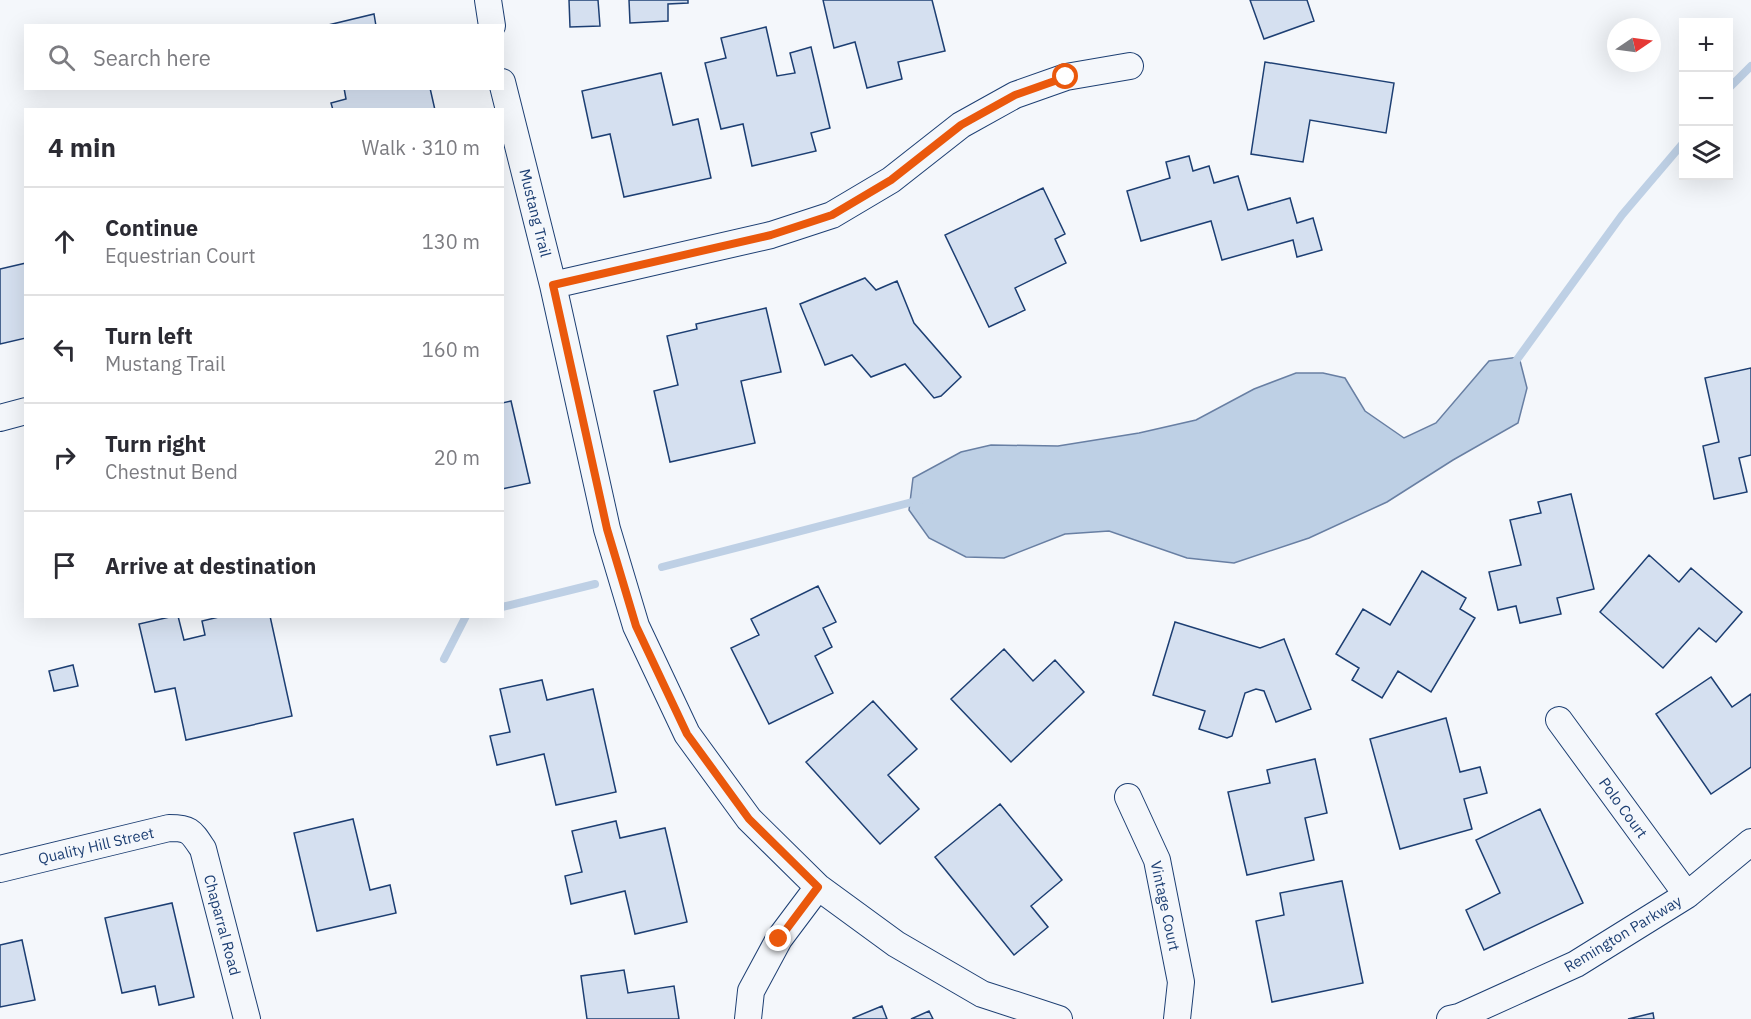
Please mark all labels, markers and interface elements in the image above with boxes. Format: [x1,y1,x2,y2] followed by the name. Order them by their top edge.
[1607,18,1661,72] north arrow
[1679,18,1733,180] map controls
[1679,18,1733,72] button: +
[24,24,504,90] search box
[45,41,78,74] icon: search
[93,43,211,72] text: Search here
[1052,63,1078,89] route start
[1679,72,1733,126] button: −
[1679,126,1733,180] button: layers
[48,130,116,164] text: 4 min
[362,134,480,161] text: Walk · 310 m
[515,167,556,259] street label: Mustang Trail
[105,213,198,242] text: Continue
[48,225,81,258] icon: ahead
[422,228,480,255] text: 130 m
[105,242,256,269] text: Equestrian Court
[105,321,193,350] text: Turn left
[48,333,81,366] icon: left
[422,336,480,363] text: 160 m
[105,350,225,377] text: Mustang Trail
[105,429,206,458] text: Turn right
[48,441,81,474] icon: right
[434,444,480,471] text: 20 m
[105,458,238,485] text: Chestnut Bend
[48,549,81,582] icon: arrive
[105,551,316,580] text: Arrive at destination
[1595,774,1652,842] street label: Polo Court
[36,823,156,868] street label: Quality Hill Street
[1147,859,1184,953] street label: Vintage Court
[200,872,245,977] street label: Chaparral Road
[1561,891,1685,976] street label: Remington Parkway
[765,925,791,951] route end

